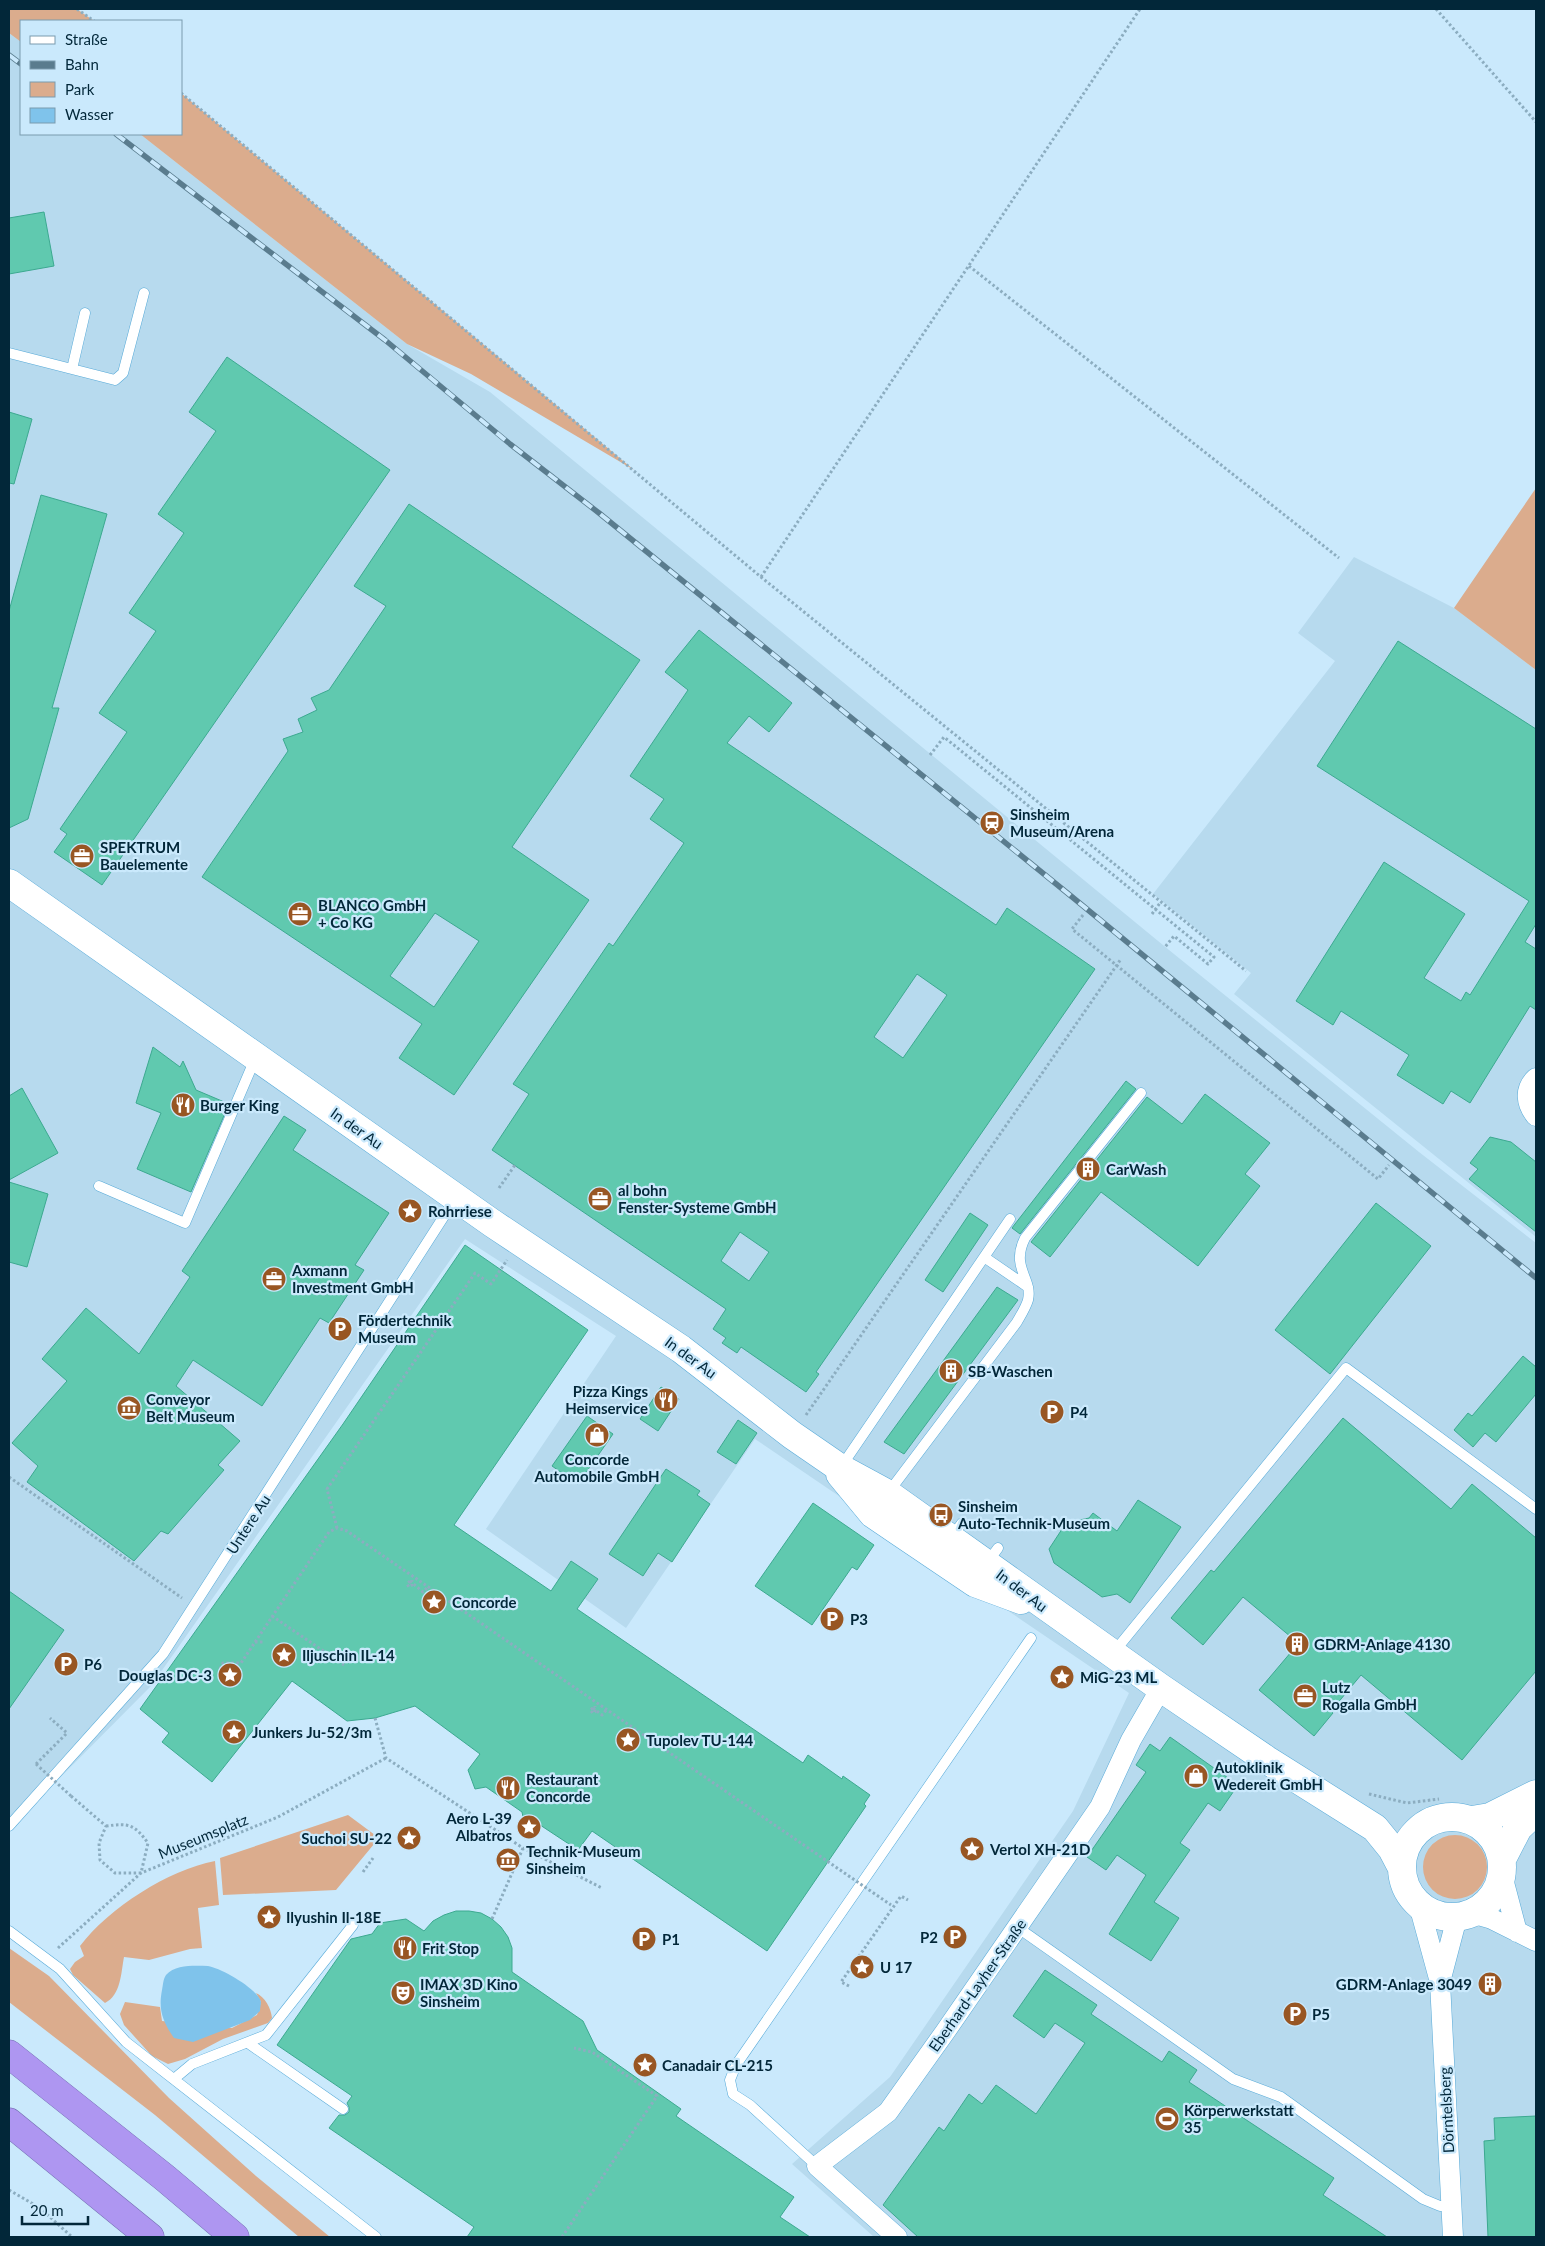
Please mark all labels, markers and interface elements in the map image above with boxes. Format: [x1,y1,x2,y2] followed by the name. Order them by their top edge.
[20,20,182,135] legend
[65,30,108,48] text: Straße
[65,55,99,73] text: Bahn
[65,80,95,98] text: Park
[65,105,114,123] text: Wasser
[1010,805,1114,840] place label: Sinsheim Museum/Arena
[979,810,1005,836] station icon: Sinsheim Museum/Arena
[100,838,188,873] place label: SPEKTRUM Bauelemente
[69,843,95,869] office icon: SPEKTRUM Bauelemente
[318,896,426,931] place label: BLANCO GmbH + Co KG
[287,901,313,927] office icon: BLANCO GmbH + Co KG
[170,1092,196,1118] restaurant icon: Burger King
[200,1096,279,1114] place label: Burger King
[327,1104,387,1152] street label: In der Au
[1075,1156,1101,1182] building icon: CarWash
[1106,1160,1166,1178] place label: CarWash
[618,1181,777,1216] place label: al bohn Fenster-Systeme GmbH
[587,1186,613,1212] office icon: al bohn Fenster-Systeme GmbH
[397,1198,423,1224] place icon: Rohrriese
[428,1202,492,1220] place label: Rohrriese
[291,1261,414,1296] place label: Axmann Investment GmbH
[261,1266,287,1292] office icon: Axmann Investment GmbH
[358,1311,452,1346] place label: Fördertechnik Museum
[327,1316,353,1342] parking icon: Fördertechnik Museum
[662,1332,720,1382] street label: In der Au
[938,1358,964,1384] building icon: SB-Waschen
[968,1362,1053,1380] place label: SB-Waschen
[565,1382,648,1417] place label: Pizza Kings Heimservice
[653,1387,679,1413] restaurant icon: Pizza Kings Heimservice
[146,1390,235,1425] place label: Conveyor Belt Museum
[116,1395,142,1421] museum icon: Conveyor Belt Museum
[1039,1399,1065,1425] parking icon: P4
[1070,1403,1088,1421] place label: P4
[584,1422,610,1448] shop icon: Concorde Automobile GmbH
[534,1450,659,1485] place label: Concorde Automobile GmbH
[222,1491,274,1557] street label: Untere Au
[957,1497,1110,1532] place label: Sinsheim Auto-Technik-Museum
[928,1502,954,1528] bus stop icon: Sinsheim Auto-Technik-Museum
[993,1565,1051,1615] street label: In der Au
[421,1589,447,1615] place icon: Concorde
[452,1593,516,1611] place label: Concorde
[819,1606,845,1632] parking icon: P3
[850,1610,868,1628] place label: P3
[1284,1631,1310,1657] building icon: GDRM-Anlage 4130
[1314,1635,1450,1653] place label: GDRM-Anlage 4130
[271,1642,297,1668] place icon: Iljuschin IL-14
[302,1646,395,1664] place label: Iljuschin IL-14
[53,1651,79,1677] parking icon: P6
[84,1655,102,1673] place label: P6
[217,1662,243,1688] place icon: Douglas DC-3
[1049,1664,1075,1690] place icon: MiG-23 ML
[118,1666,212,1684] place label: Douglas DC-3
[1080,1668,1157,1686] place label: MiG-23 ML
[1322,1678,1417,1713] place label: Lutz Rogalla GmbH
[1292,1683,1318,1709] office icon: Lutz Rogalla GmbH
[221,1719,247,1745] place icon: Junkers Ju-52/3m
[252,1723,372,1741] place label: Junkers Ju-52/3m
[615,1727,641,1753] place icon: Tupolev TU-144
[646,1731,754,1749] place label: Tupolev TU-144
[1213,1758,1323,1793] place label: Autoklinik Wedereit GmbH
[1183,1763,1209,1789] shop icon: Autoklinik Wedereit GmbH
[526,1770,599,1805] place label: Restaurant Concorde
[495,1775,521,1801] restaurant icon: Restaurant Concorde
[445,1809,512,1844] place label: Aero L-39 Albatros
[155,1810,251,1862] street label: Museumsplatz
[516,1814,542,1840] place icon: Aero L-39 Albatros
[396,1825,422,1851] place icon: Suchoi SU-22
[301,1829,392,1847] place label: Suchoi SU-22
[959,1836,985,1862] place icon: Vertol XH-21D
[989,1840,1090,1858] place label: Vertol XH-21D
[526,1842,641,1877] place label: Technik-Museum Sinsheim
[495,1847,521,1873] museum icon: Technik-Museum Sinsheim
[256,1904,282,1930] place icon: Ilyushin Il-18E
[286,1908,381,1926] place label: Ilyushin Il-18E
[924,1915,1030,2055] street label: Eberhard-Layher-Straße
[942,1924,968,1950] parking icon: P2
[631,1926,657,1952] parking icon: P1
[920,1928,938,1946] place label: P2
[662,1930,680,1948] place label: P1
[392,1935,418,1961] restaurant icon: Frit Stop
[422,1939,479,1957] place label: Frit Stop
[849,1954,875,1980] place icon: U 17
[880,1958,912,1976] place label: U 17
[1477,1971,1503,1997] building icon: GDRM-Anlage 3049
[420,1975,518,2010] place label: IMAX 3D Kino Sinsheim
[1336,1975,1472,1993] place label: GDRM-Anlage 3049
[390,1980,416,2006] theatre icon: IMAX 3D Kino Sinsheim
[1282,2001,1308,2027] parking icon: P5
[1312,2005,1330,2023] place label: P5
[632,2052,658,2078] place icon: Canadair CL-215
[662,2056,773,2074] place label: Canadair CL-215
[1435,2066,1457,2154] street label: Dörntelsberg
[1184,2101,1294,2136] place label: Körperwerkstatt 35
[1154,2106,1180,2132] sports icon: Körperwerkstatt 35
[22,2194,89,2226] scale bar
[30,2201,64,2219] text: 20 m

